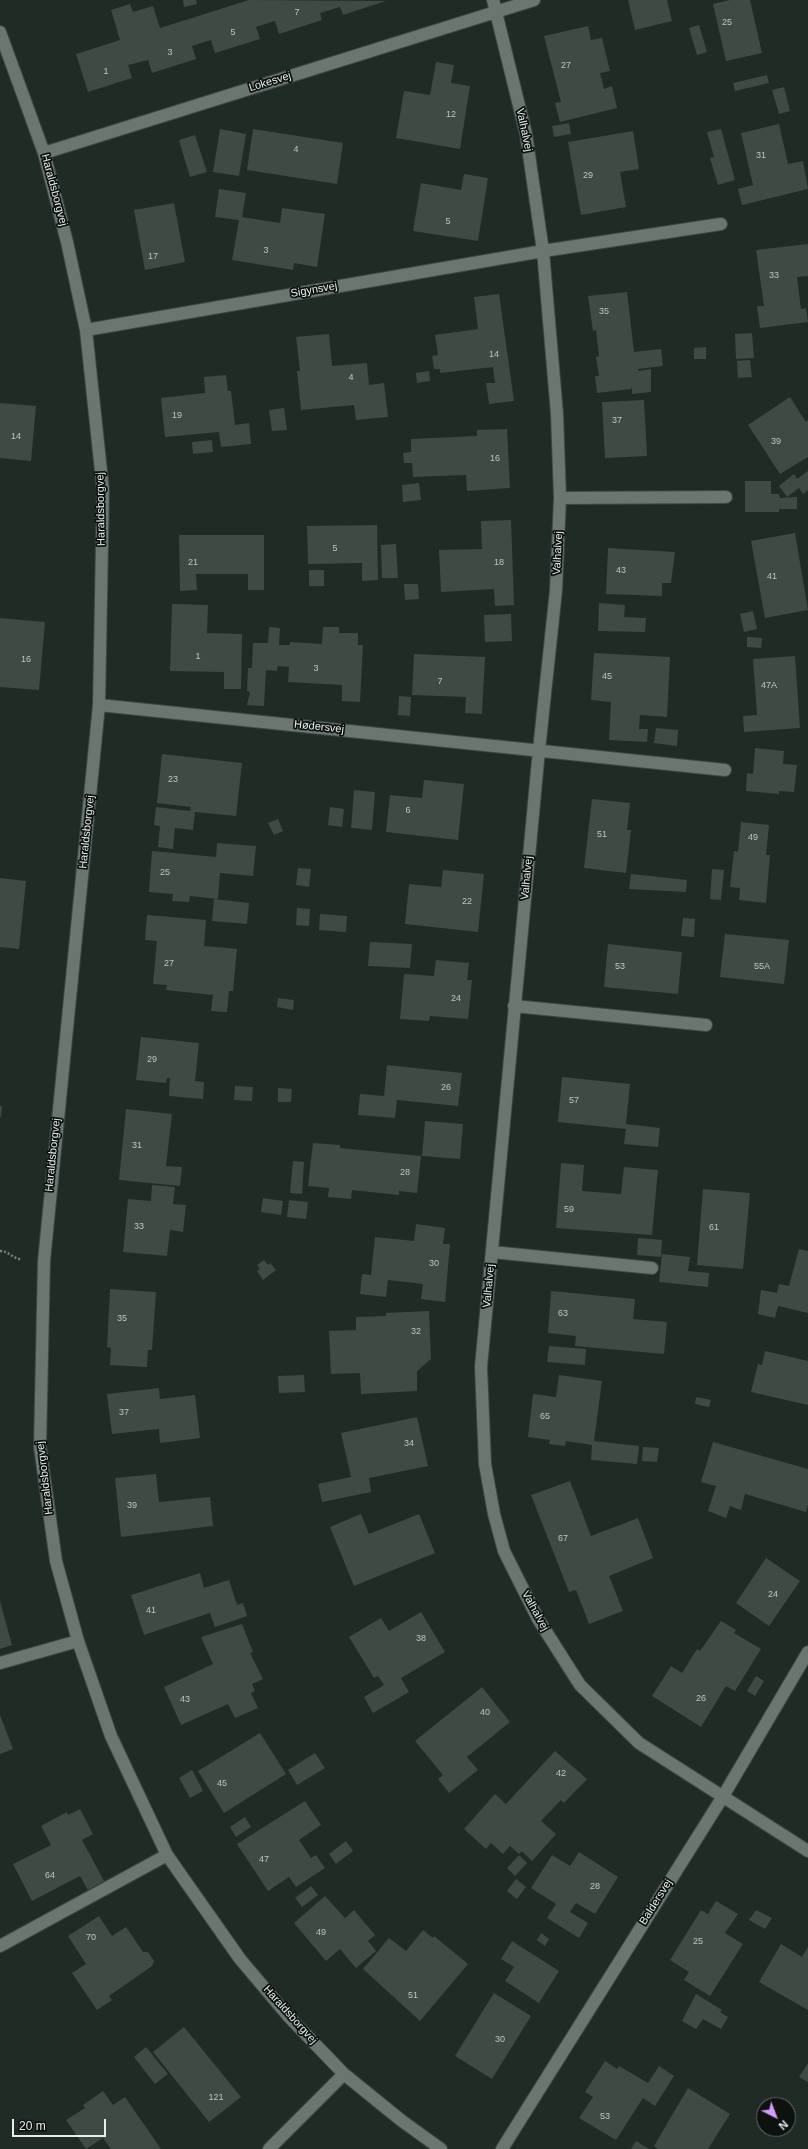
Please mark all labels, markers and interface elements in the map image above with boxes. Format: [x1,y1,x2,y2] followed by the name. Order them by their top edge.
[294,8,300,18] house number: 7
[722,18,732,28] house number: 25
[230,28,236,38] house number: 5
[167,48,173,58] house number: 3
[561,61,571,71] house number: 27
[103,67,109,77] house number: 1
[247,69,293,95] street label: Lokesvej
[513,107,535,153] street label: Valhalvej
[446,110,456,120] house number: 12
[293,145,299,155] house number: 4
[756,151,766,161] house number: 31
[38,153,70,227] street label: Haraldsborgvej
[583,171,593,181] house number: 29
[445,217,451,227] house number: 5
[263,246,269,256] house number: 3
[148,252,158,262] house number: 17
[769,271,779,281] house number: 33
[290,279,338,301] street label: Sigynsvej
[599,307,609,317] house number: 35
[489,350,499,360] house number: 14
[348,373,354,383] house number: 4
[172,411,182,421] house number: 19
[612,416,622,426] house number: 37
[11,432,21,442] house number: 14
[771,437,781,447] house number: 39
[490,454,500,464] house number: 16
[94,472,108,546] street label: Haraldsborgvej
[550,531,566,575] street label: Valhalvej
[332,544,338,554] house number: 5
[188,558,198,568] house number: 21
[494,558,504,568] house number: 18
[616,566,626,576] house number: 43
[767,572,777,582] house number: 41
[195,652,201,662] house number: 1
[21,655,31,665] house number: 16
[313,664,319,674] house number: 3
[602,672,612,682] house number: 45
[437,677,443,687] house number: 7
[761,681,777,691] house number: 47A
[293,718,345,736] street label: Hødersvej
[168,775,178,785] house number: 23
[77,795,97,869] street label: Haraldsborgvej
[405,806,411,816] house number: 6
[597,830,607,840] house number: 51
[748,833,758,843] house number: 49
[519,856,535,900] street label: Valhalvej
[160,868,170,878] house number: 25
[462,897,472,907] house number: 22
[164,959,174,969] house number: 27
[615,962,625,972] house number: 53
[754,962,770,972] house number: 55A
[451,994,461,1004] house number: 24
[147,1055,157,1065] house number: 29
[441,1083,451,1093] house number: 26
[569,1096,579,1106] house number: 57
[43,1118,63,1192] street label: Haraldsborgvej
[132,1141,142,1151] house number: 31
[400,1168,410,1178] house number: 28
[564,1205,574,1215] house number: 59
[134,1222,144,1232] house number: 33
[709,1223,719,1233] house number: 61
[429,1259,439,1269] house number: 30
[481,1264,497,1308] street label: Valhalvej
[558,1309,568,1319] house number: 63
[117,1314,127,1324] house number: 35
[411,1327,421,1337] house number: 32
[119,1408,129,1418] house number: 37
[540,1412,550,1422] house number: 65
[404,1439,414,1449] house number: 34
[34,1440,56,1516] street label: Haraldsborgvej
[127,1501,137,1511] house number: 39
[558,1534,568,1544] house number: 67
[519,1589,551,1633] street label: Valhalvej
[768,1590,778,1600] house number: 24
[146,1606,156,1616] house number: 41
[416,1634,426,1644] house number: 38
[696,1694,706,1704] house number: 26
[180,1695,190,1705] house number: 43
[480,1708,490,1718] house number: 40
[556,1769,566,1779] house number: 42
[217,1779,227,1789] house number: 45
[259,1855,269,1865] house number: 47
[45,1871,55,1881] house number: 64
[637,1877,675,1927] street label: Baldersvej
[590,1882,600,1892] house number: 28
[316,1928,326,1938] house number: 49
[86,1933,96,1943] house number: 70
[693,1937,703,1947] house number: 25
[260,1983,320,2047] street label: Haraldsborgvej
[408,1991,418,2001] house number: 51
[495,2035,505,2045] house number: 30
[208,2093,224,2103] house number: 121
[756,2097,796,2137] north arrow
[14,2111,108,2137] scale bar
[600,2112,610,2122] house number: 53
[776,2118,790,2132] text: N
[19,2119,46,2133] text: 20 m

